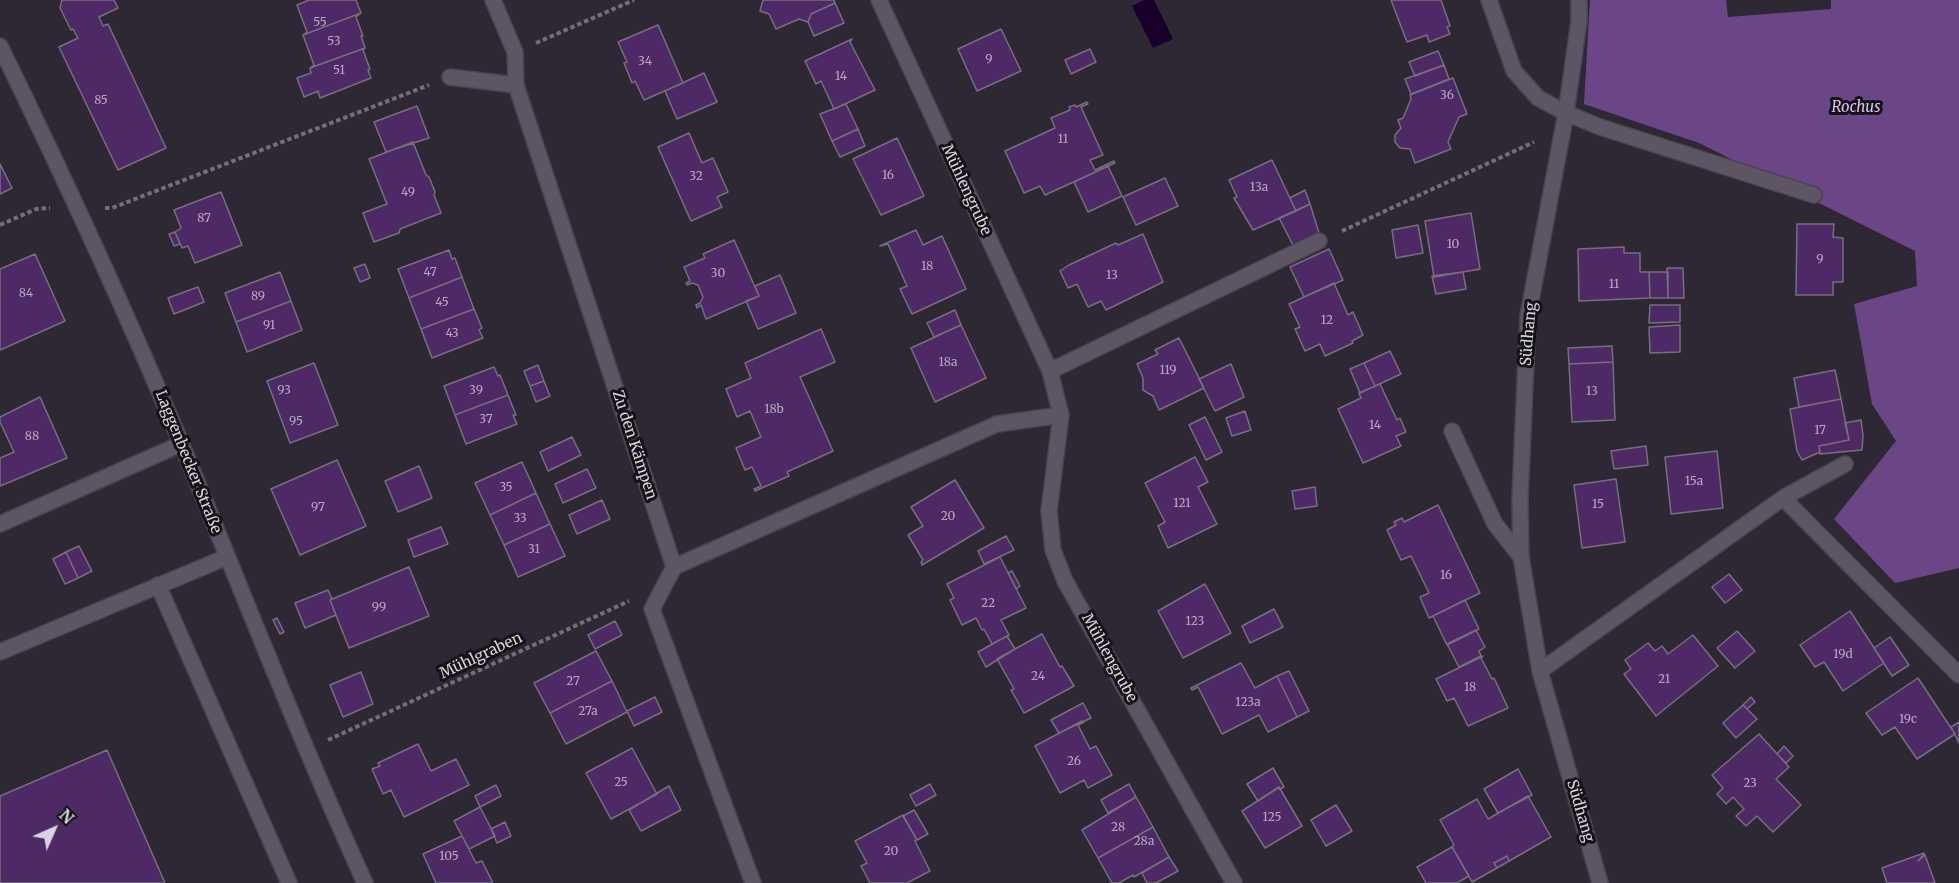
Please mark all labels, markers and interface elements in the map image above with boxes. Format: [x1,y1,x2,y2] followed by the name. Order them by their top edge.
[313,16,327,30] house number: 55
[327,35,341,49] house number: 53
[985,53,993,67] house number: 9
[638,55,652,69] house number: 34
[333,64,345,78] house number: 51
[835,70,847,84] house number: 14
[1440,89,1454,103] house number: 36
[94,94,108,108] house number: 85
[1831,99,1881,117] park label: Rochus
[1058,133,1068,147] house number: 11
[937,142,995,238] street label: Mühlengrube
[882,169,894,183] house number: 16
[689,170,703,184] house number: 32
[1250,181,1268,195] house number: 13a
[401,186,415,200] house number: 49
[197,212,211,226] house number: 87
[1447,238,1459,252] house number: 10
[1816,253,1824,267] house number: 9
[921,260,933,274] house number: 18
[423,266,437,280] house number: 47
[711,267,725,281] house number: 30
[1106,269,1118,283] house number: 13
[1609,278,1619,292] house number: 11
[19,287,33,301] house number: 84
[251,290,265,304] house number: 89
[435,296,449,310] house number: 45
[1517,301,1541,367] street label: Südhang
[1321,314,1333,328] house number: 12
[263,319,275,333] house number: 91
[445,327,459,341] house number: 43
[939,356,957,370] house number: 18a
[1159,364,1177,378] house number: 119
[277,384,291,398] house number: 93
[469,384,483,398] house number: 39
[1586,385,1598,399] house number: 13
[151,388,225,536] street label: Laggenbecker Straße
[608,388,660,502] street label: Zu den Kämpen
[764,403,784,417] house number: 18b
[479,413,493,427] house number: 37
[289,415,303,429] house number: 95
[1369,419,1381,433] house number: 14
[1814,424,1826,438] house number: 17
[25,430,39,444] house number: 88
[1685,475,1703,489] house number: 15a
[499,481,513,495] house number: 35
[1173,497,1191,511] house number: 121
[1592,498,1604,512] house number: 15
[311,501,325,515] house number: 97
[941,510,955,524] house number: 20
[513,512,527,526] house number: 33
[528,543,540,557] house number: 31
[1440,569,1452,583] house number: 16
[981,597,995,611] house number: 22
[372,601,386,615] house number: 99
[1077,611,1141,705] street label: Mühlengrube
[1186,615,1204,629] house number: 123
[437,629,525,683] street label: Mühlgraben
[1833,648,1853,662] house number: 19d
[1031,670,1045,684] house number: 24
[1658,673,1670,687] house number: 21
[566,675,580,689] house number: 27
[1464,681,1476,695] house number: 18
[1235,696,1261,710] house number: 123a
[578,705,598,719] house number: 27a
[1899,713,1917,727] house number: 19c
[1067,755,1081,769] house number: 26
[614,776,628,790] house number: 25
[1743,777,1757,791] house number: 23
[1563,778,1597,844] street label: Südhang
[24,799,84,859] north arrow
[55,805,78,828] text: N
[1263,811,1281,825] house number: 125
[1111,821,1125,835] house number: 28
[1134,835,1154,849] house number: 28a
[884,845,898,859] house number: 20
[439,850,459,864] house number: 105

